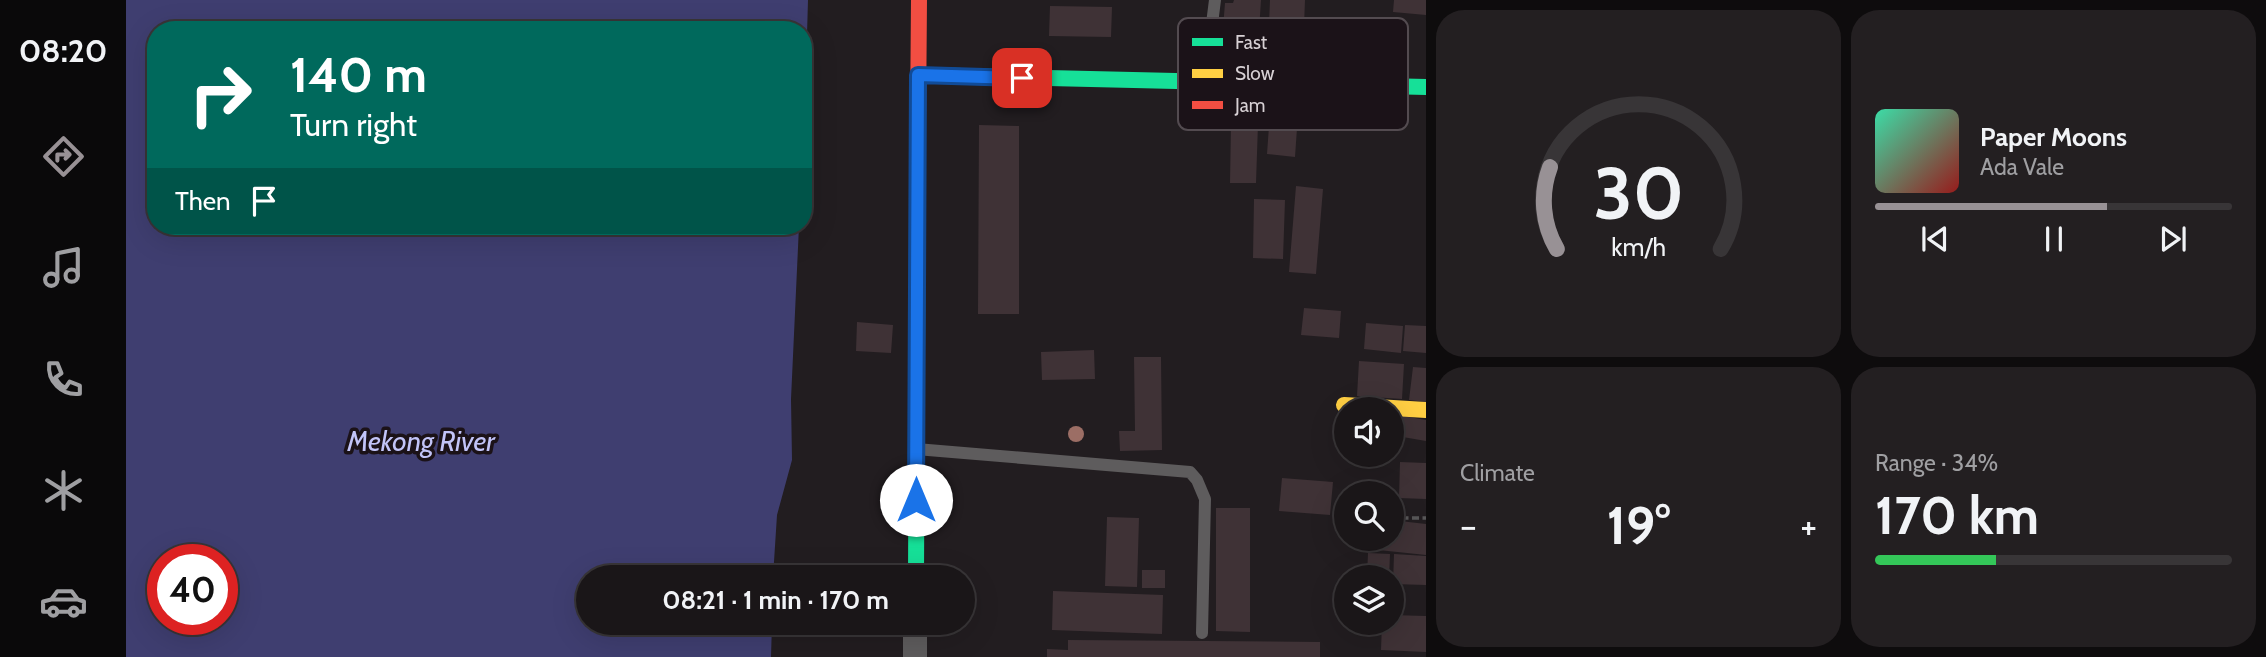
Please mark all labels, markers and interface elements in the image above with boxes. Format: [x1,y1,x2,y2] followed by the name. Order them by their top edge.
[1178,18,1408,130] legend
[19,31,107,70] text: 08:20
[1235,31,1268,54] text: Fast
[290,45,427,104] text: 140 m
[992,48,1052,108] pin
[175,49,266,140] icon: right
[1003,59,1041,97] icon: arrive
[1235,62,1275,85] text: Slow
[1234,94,1265,117] text: Jam
[290,105,417,144] text: Turn right
[1980,121,2127,153] text: Paper Moons
[39,132,88,181] icon: directions
[1593,150,1684,238] text: 30
[1980,153,2064,181] text: Ada Vale
[245,182,283,220] icon: arrive
[175,185,231,217] text: Then
[1916,220,1954,258] icon: previous
[2035,220,2073,258] icon: pause
[2154,220,2192,258] icon: next
[1611,232,1666,262] text: km/h
[39,243,88,292] icon: music
[39,355,88,404] icon: phone
[1334,397,1404,635] map controls
[1334,397,1404,467] button: sound
[346,424,496,458] water label: Mekong River
[1875,449,1998,477] text: Range · 34%
[1460,459,1535,487] text: Climate
[879,463,953,537] position arrow
[39,466,88,515] icon: climate
[1334,481,1404,551] button: search
[1875,484,2039,547] text: 170 km
[1607,494,1670,557] text: 19°
[1460,502,1477,549] text: −
[1800,502,1817,549] text: +
[147,544,238,635] speed limit sign: 40
[1334,565,1404,635] button: layers
[39,577,88,626] icon: car
[662,584,889,616] text: 08:21 · 1 min · 170 m

